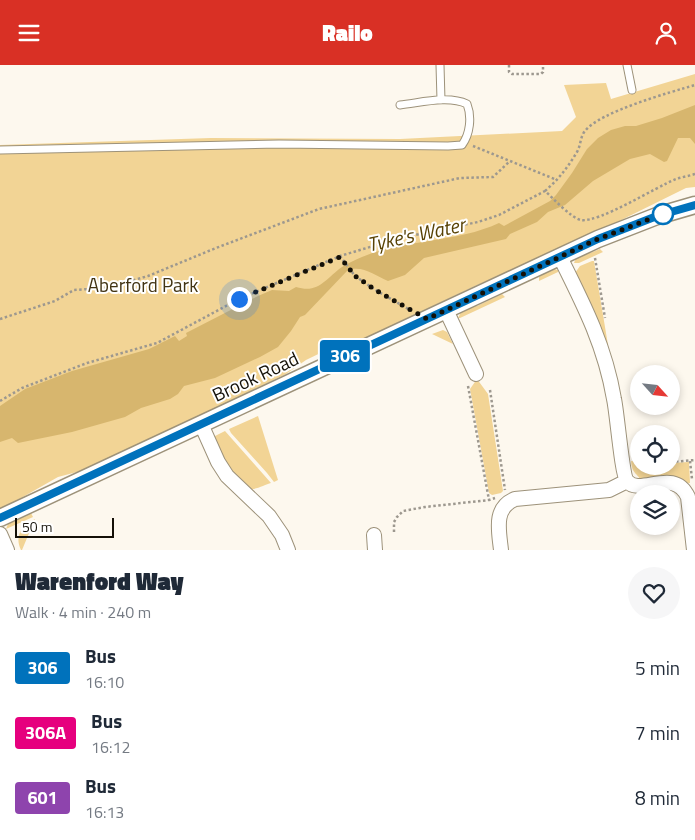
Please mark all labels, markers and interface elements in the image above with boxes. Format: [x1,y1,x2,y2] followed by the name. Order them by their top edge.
[322,16,373,50] text: Railo
[15,19,43,47] icon: menu
[652,19,680,47] icon: person
[652,203,674,225] unlabelled marker
[364,208,470,259] water label: Tyke's Water
[88,270,198,299] park label: Aberford Park
[227,287,252,312] your location
[316,340,374,372] line badge: 306
[330,342,360,369] text: 306
[207,343,303,409] street label: Brook Road
[630,365,680,415] north arrow
[630,365,680,535] map controls
[630,425,680,475] button: locate
[630,485,680,535] button: layers
[15,515,114,538] scale bar
[22,516,52,537] text: 50 m
[15,563,184,599] text: Warenford Way
[628,567,680,619] button: heart
[15,600,151,624] text: Walk · 4 min · 240 m
[85,641,116,670] text: Bus
[635,653,680,682] text: 5 min
[27,654,58,681] text: 306
[85,670,124,694] text: 16:10
[91,706,122,735] text: Bus
[635,718,680,747] text: 7 min
[25,719,66,746] text: 306A
[91,735,130,759] text: 16:12
[85,771,116,800] text: Bus
[635,783,680,812] text: 8 min
[27,784,58,811] text: 601
[85,800,124,824] text: 16:13

